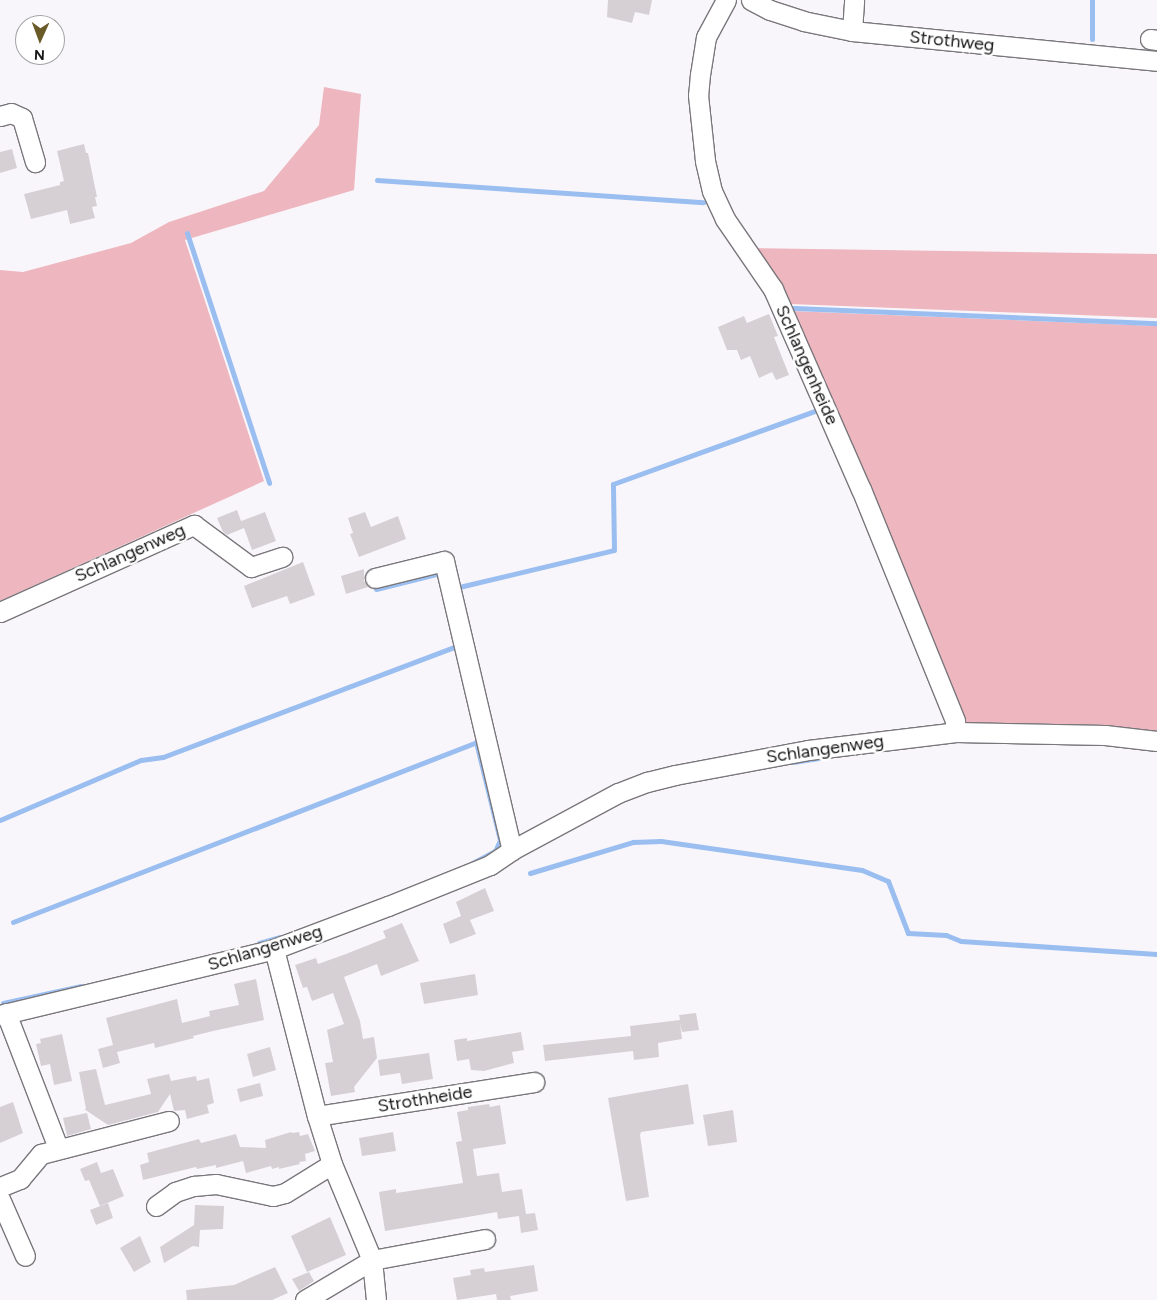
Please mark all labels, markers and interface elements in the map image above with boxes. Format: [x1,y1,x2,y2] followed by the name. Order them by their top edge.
[15,15,65,65] north arrow
[908,26,996,56] street label: Strothweg
[34,46,45,63] text: N
[771,302,843,428] street label: Schlangenheide
[71,519,189,587] street label: Schlangenweg
[765,730,885,768] street label: Schlangenweg
[205,920,325,976] street label: Schlangenweg
[376,1081,474,1117] street label: Strothheide

